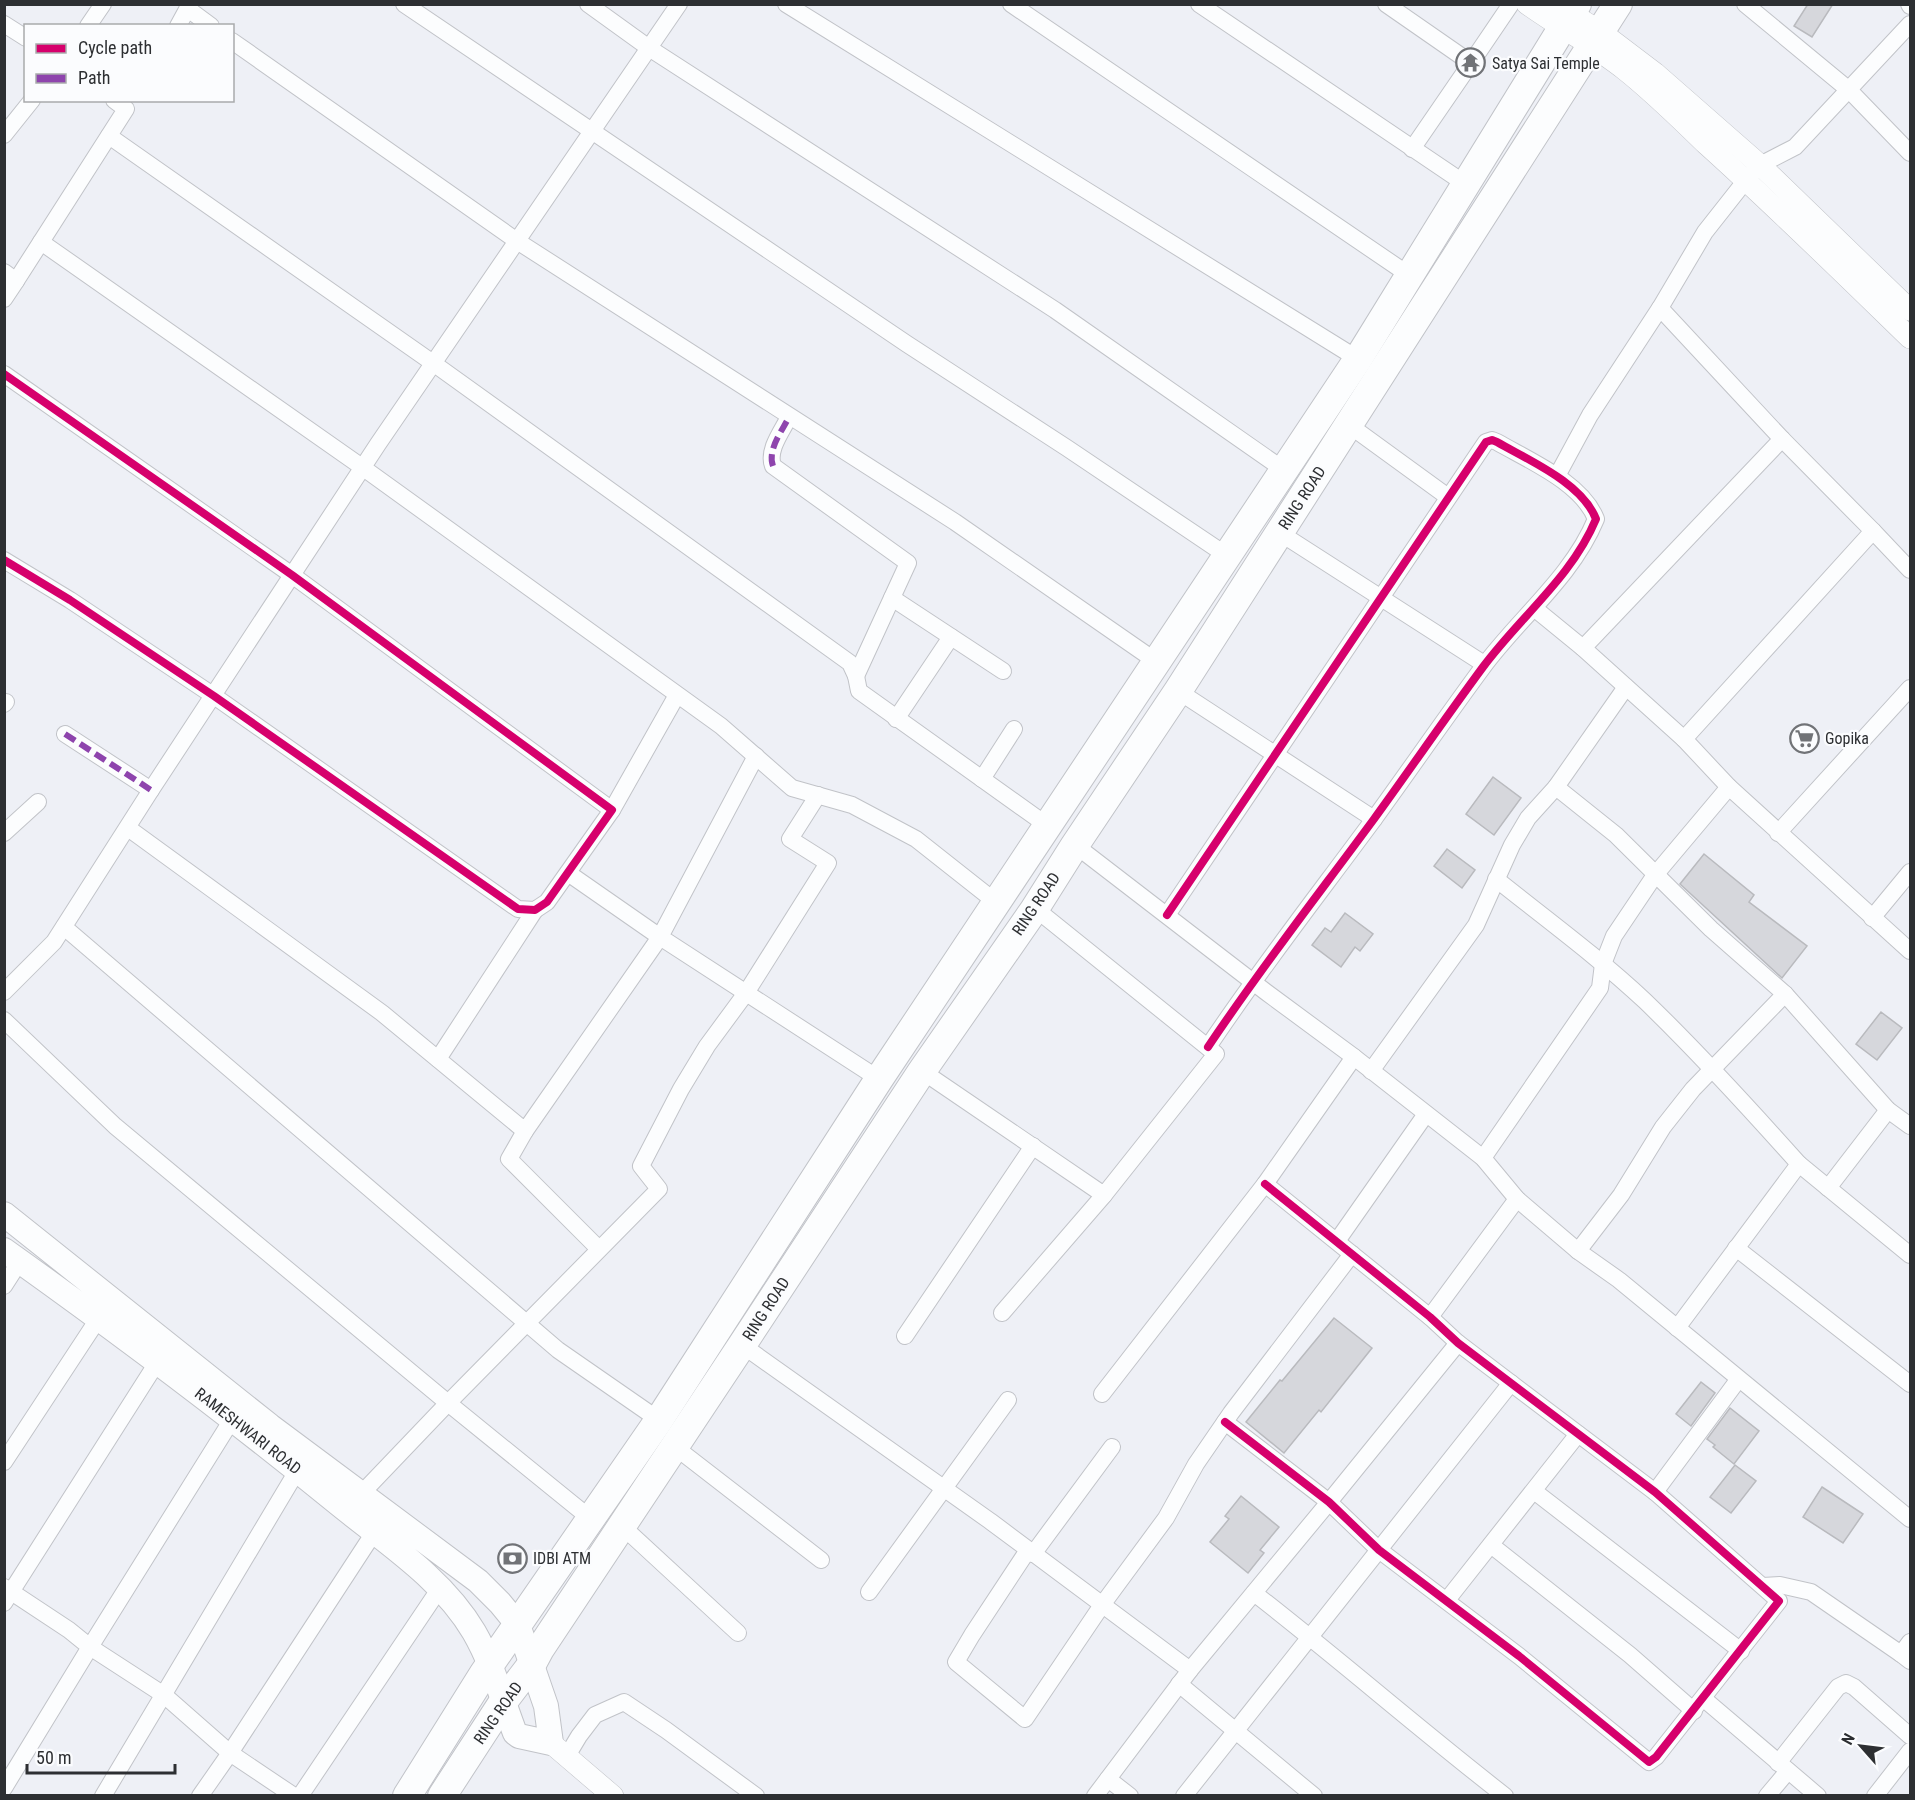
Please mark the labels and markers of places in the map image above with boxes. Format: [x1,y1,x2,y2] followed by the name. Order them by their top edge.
[1455,47,1487,79] temple icon: Satya Sai Temple
[1492,54,1600,73] place label: Satya Sai Temple
[1788,722,1820,754] supermarket icon: Gopika
[1825,729,1869,748] place label: Gopika
[496,1542,528,1574] bank icon: IDBI ATM
[533,1549,591,1568] place label: IDBI ATM

